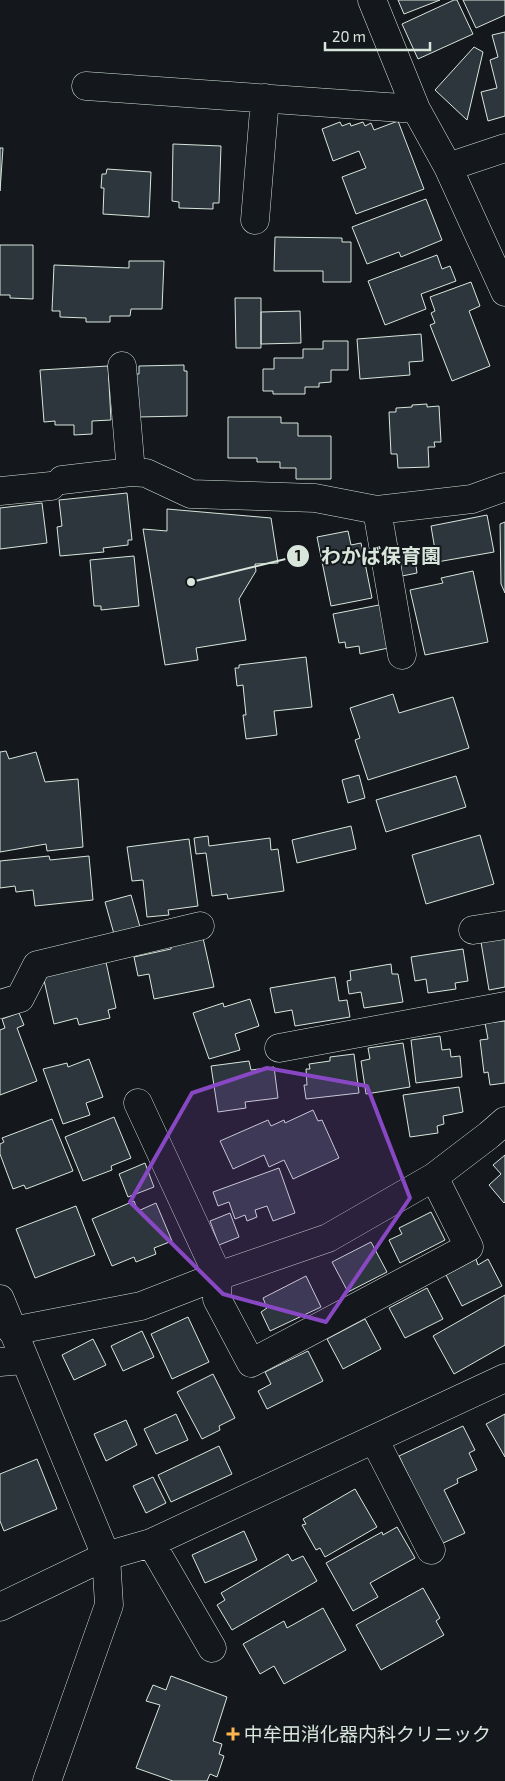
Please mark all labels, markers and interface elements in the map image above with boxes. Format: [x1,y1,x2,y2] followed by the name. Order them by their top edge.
[325,20,430,52] scale bar
[332,27,366,45] text: 20 m
[286,539,451,574] callout: わかば保育園
[321,543,441,567] text: わかば保育園
[295,546,301,564] text: 1
[244,1722,491,1745] place label: 中牟田消化器内科クリニック
[226,1727,240,1741] marker: 中牟田消化器内科クリニック

